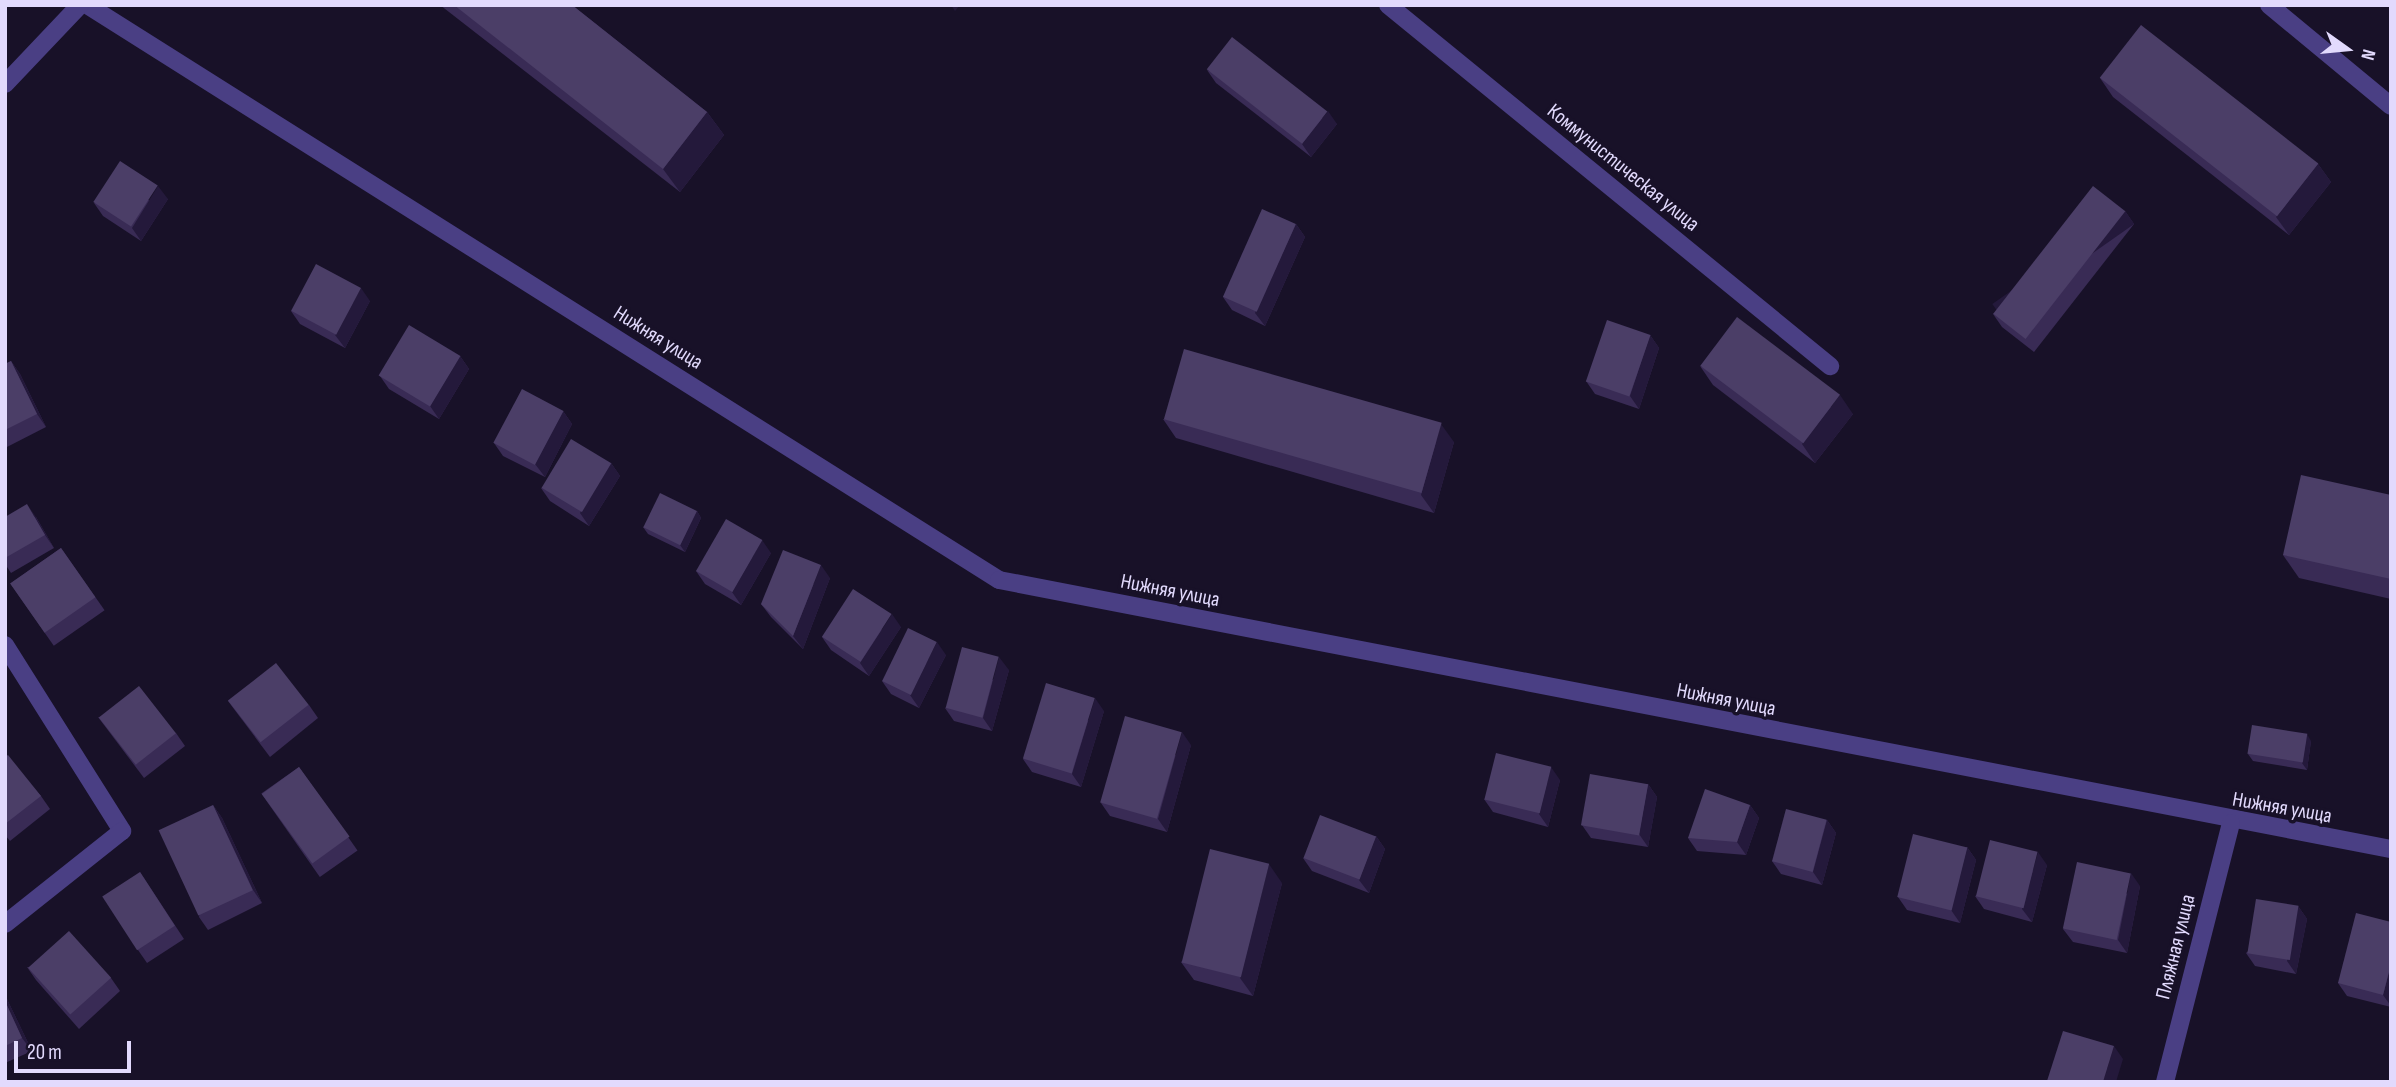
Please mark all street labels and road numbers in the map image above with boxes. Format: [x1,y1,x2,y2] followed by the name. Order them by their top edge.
[1542,99,1704,237] street label: Коммунистическая улица
[609,301,707,375] street label: Нижняя улица
[1118,569,1222,613] street label: Нижняя улица
[1674,678,1778,722] street label: Нижняя улица
[2230,787,2334,829] street label: Нижняя улица
[2151,892,2201,1002] street label: Пляжная улица

